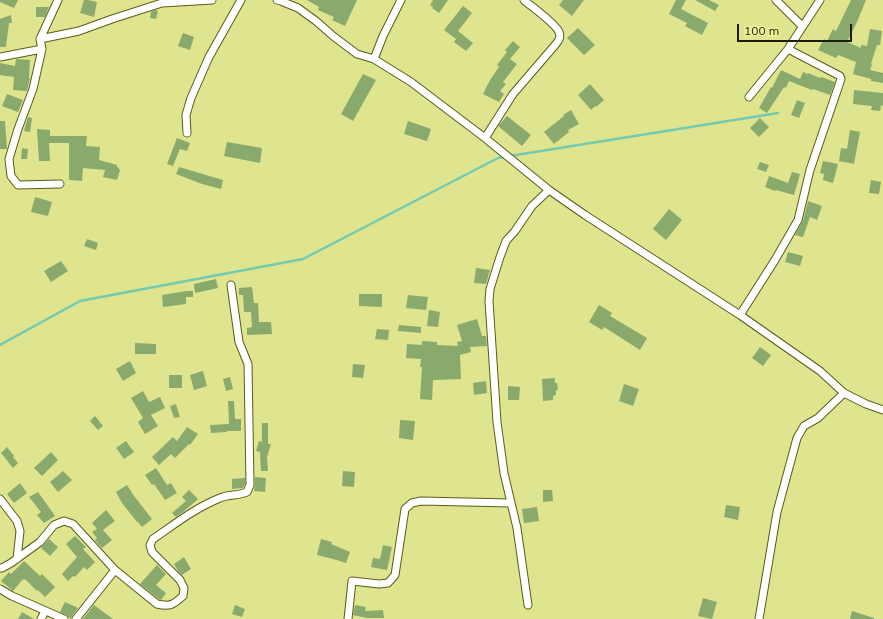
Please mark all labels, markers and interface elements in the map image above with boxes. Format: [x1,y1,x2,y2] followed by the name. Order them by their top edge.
[739,16,854,42] scale bar
[744,23,779,38] text: 100 m

